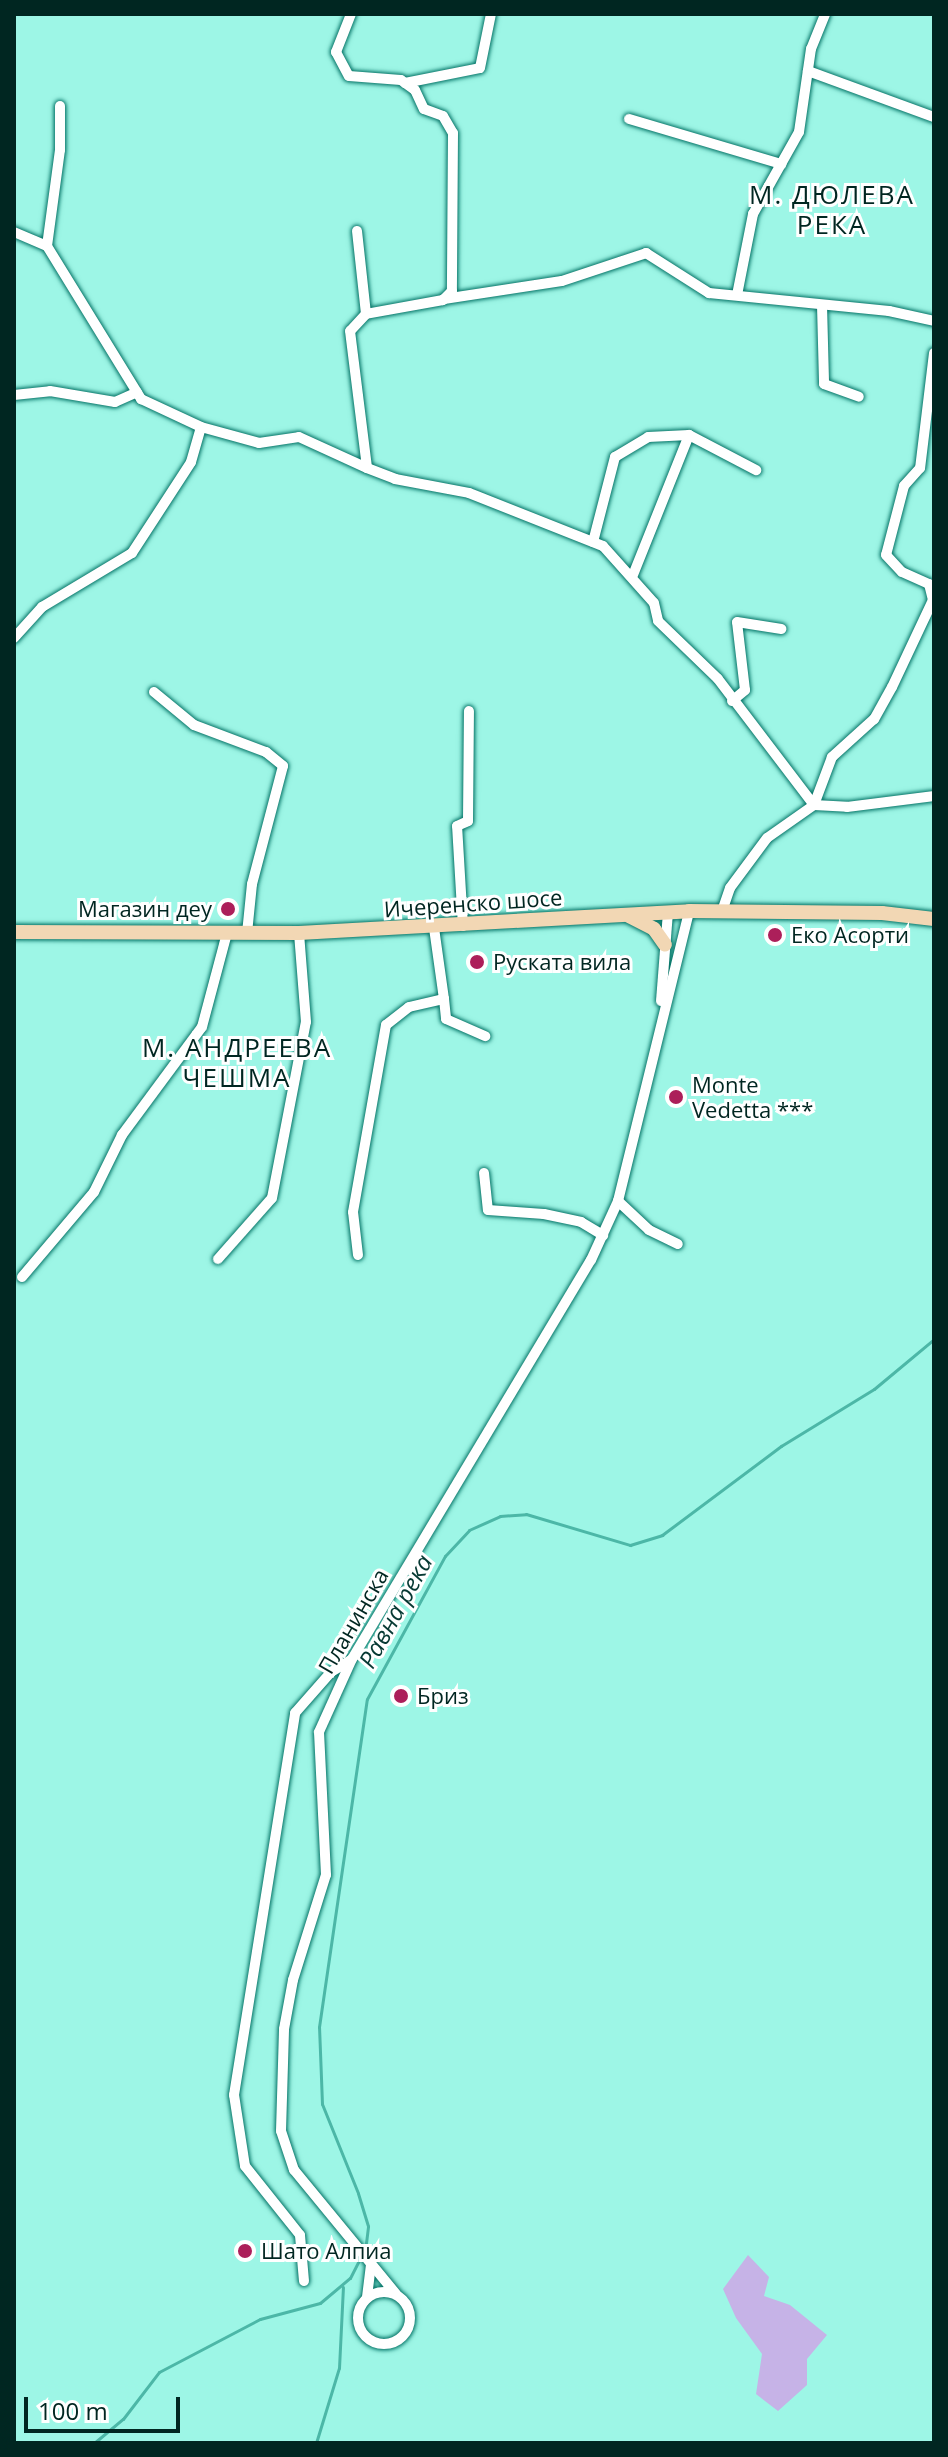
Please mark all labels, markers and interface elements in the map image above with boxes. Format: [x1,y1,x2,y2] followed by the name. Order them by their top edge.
[749,179,915,240] district label: М. ДЮЛЕВА РЕКА
[383,884,563,922] street label: Ичеренско шосе
[78,896,212,922] place label: Магазин деу
[219,900,237,918] marker: Магазин деу
[791,922,909,948] place label: Еко Асорти
[766,926,784,944] marker: Еко Асорти
[493,949,631,975] place label: Руската вила
[468,953,486,971] marker: Руската вила
[142,1032,332,1094] district label: М. АНДРЕЕВА ЧЕШМА
[692,1071,813,1122] place label: Monte Vedetta ***
[667,1088,685,1106] marker: Monte Vedetta ***
[352,1549,438,1673] water label: Равна река
[312,1564,394,1678] street label: Планинска
[417,1683,469,1709] place label: Бриз
[392,1687,410,1705] marker: Бриз
[261,2238,392,2264] place label: Шато Алпиа
[236,2242,254,2260] marker: Шато Алпиа
[28,2381,184,2431] scale bar
[38,2394,108,2427] text: 100 m

